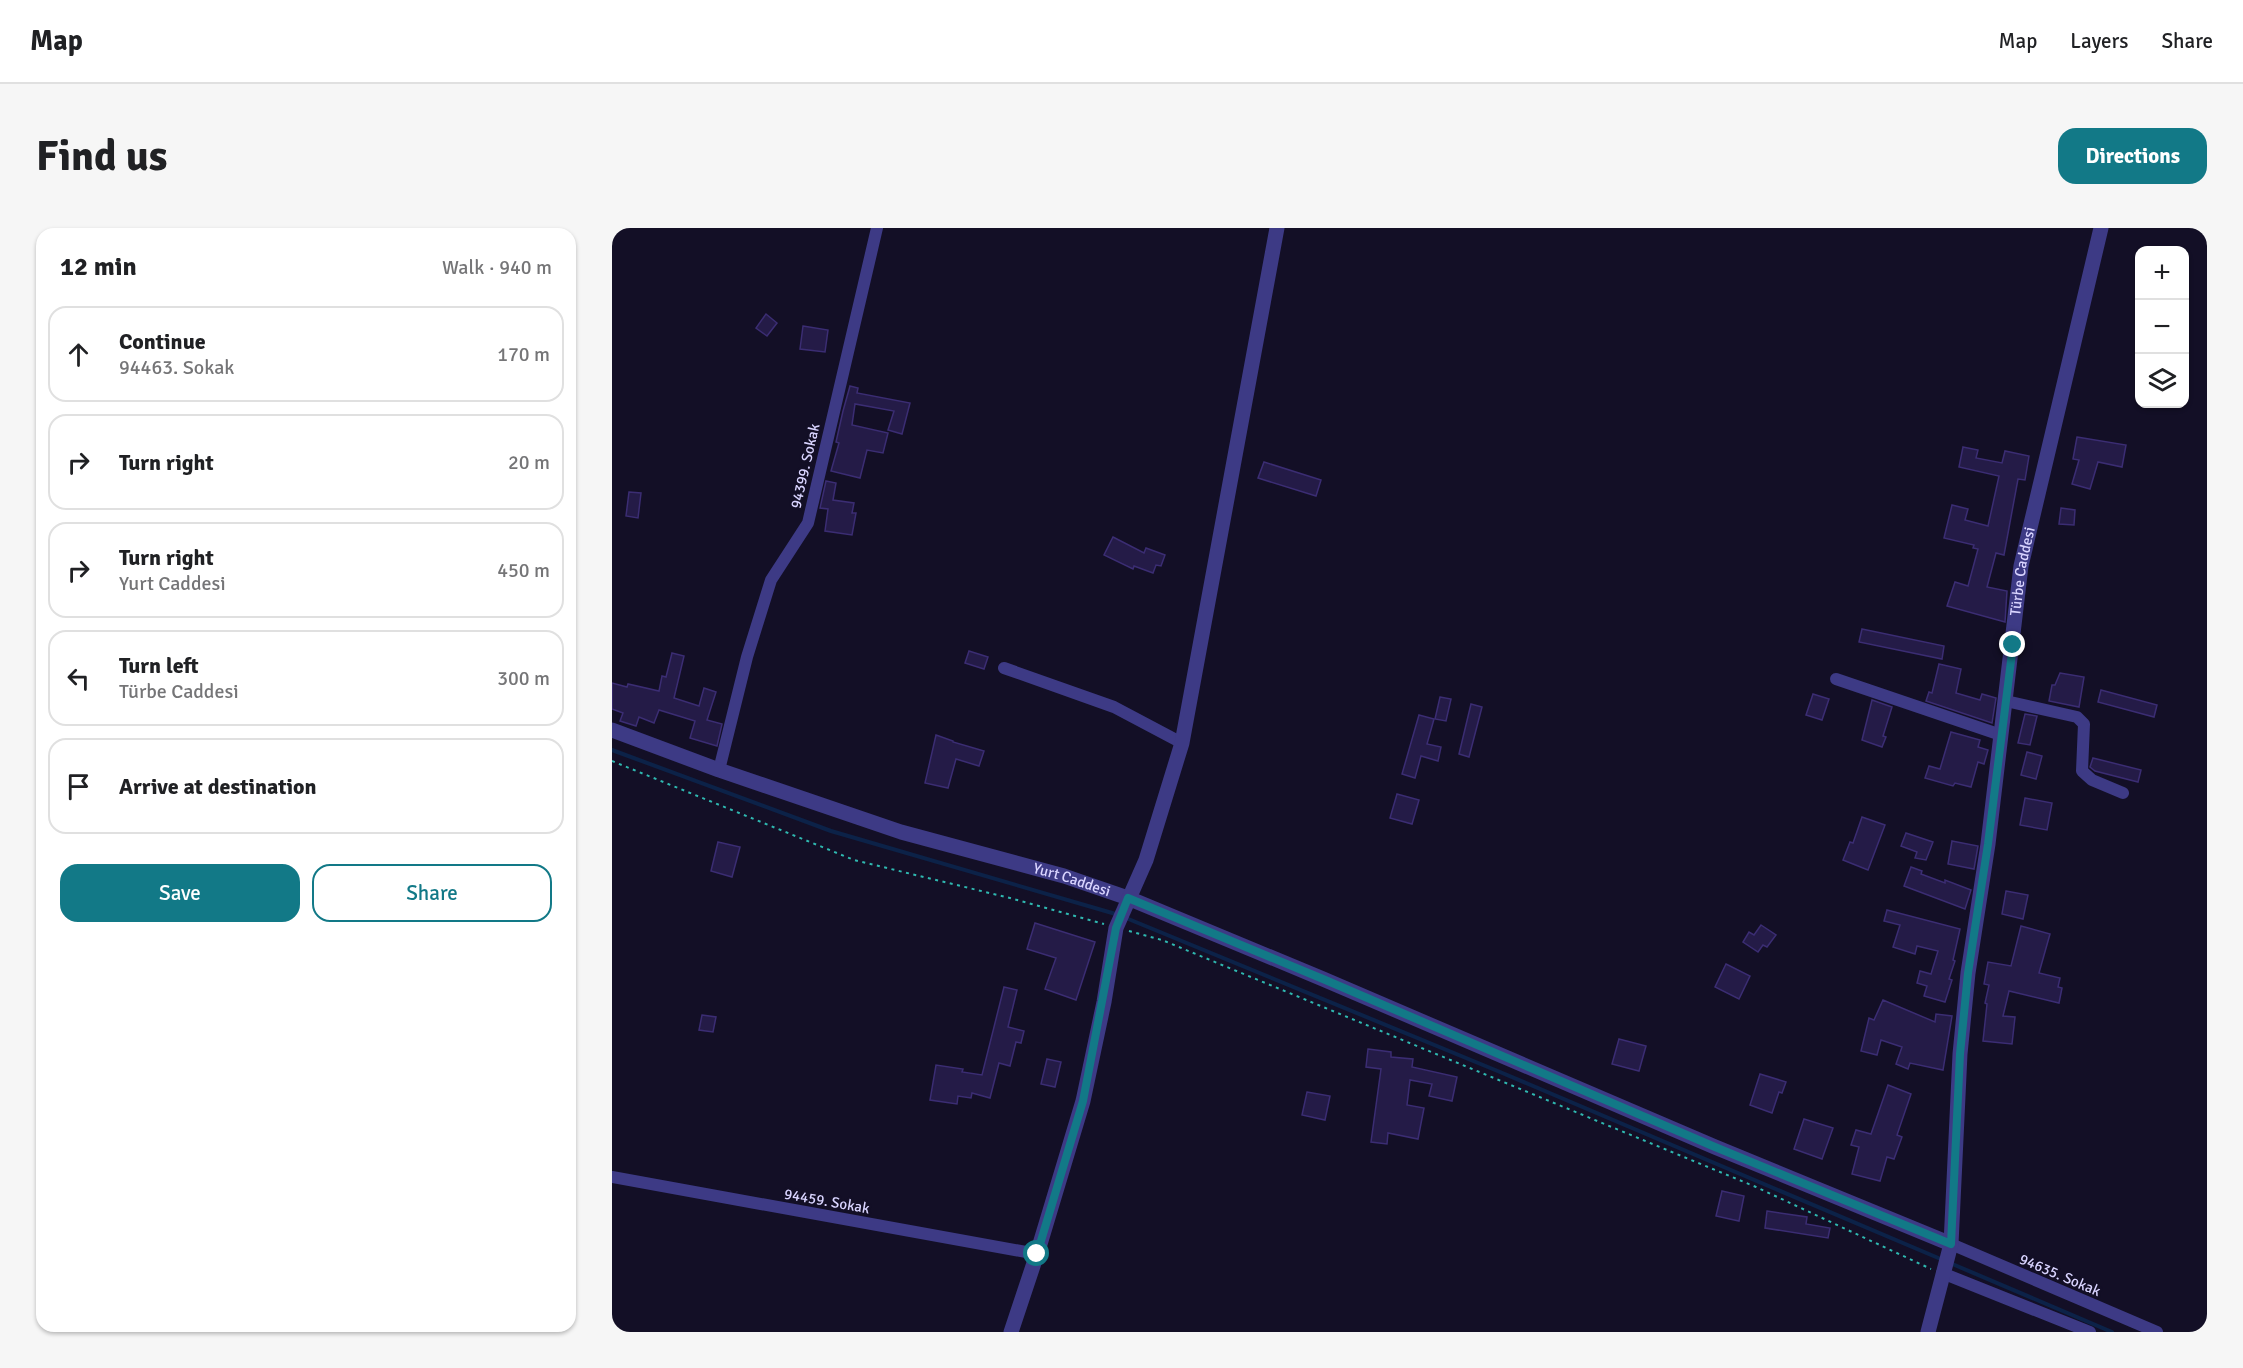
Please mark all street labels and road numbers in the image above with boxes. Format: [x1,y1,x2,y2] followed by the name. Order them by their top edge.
[786,421,824,510] street label: 94399. Sokak
[2006,525,2039,617] street label: Türbe Caddesi
[1031,859,1113,900] street label: Yurt Caddesi
[783,1185,872,1217] street label: 94459. Sokak
[2017,1250,2104,1300] street label: 94635. Sokak

